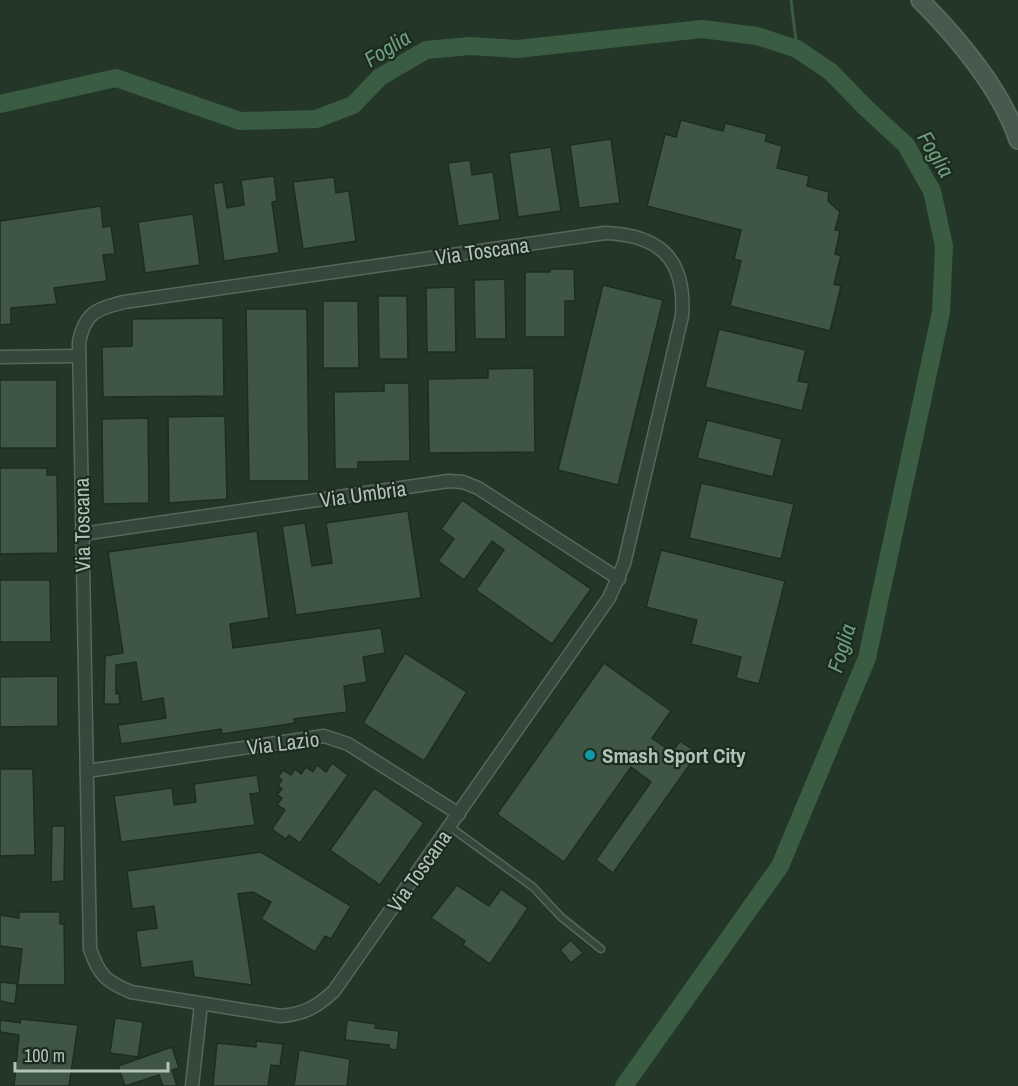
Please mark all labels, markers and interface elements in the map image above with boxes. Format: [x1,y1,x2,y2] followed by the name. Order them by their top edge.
[358,22,416,74] water label: Foglia
[910,125,962,183] water label: Foglia
[433,230,531,272] street label: Via Toscana
[318,474,408,514] street label: Via Umbria
[67,477,97,572] street label: Via Toscana
[819,620,863,676] water label: Foglia
[245,724,321,762] street label: Via Lazio
[602,741,746,770] place label: Smash Sport City
[583,748,597,762] marker: Smash Sport City
[380,824,458,918] street label: Via Toscana
[15,1035,168,1073] scale bar
[24,1043,65,1068] text: 100 m

